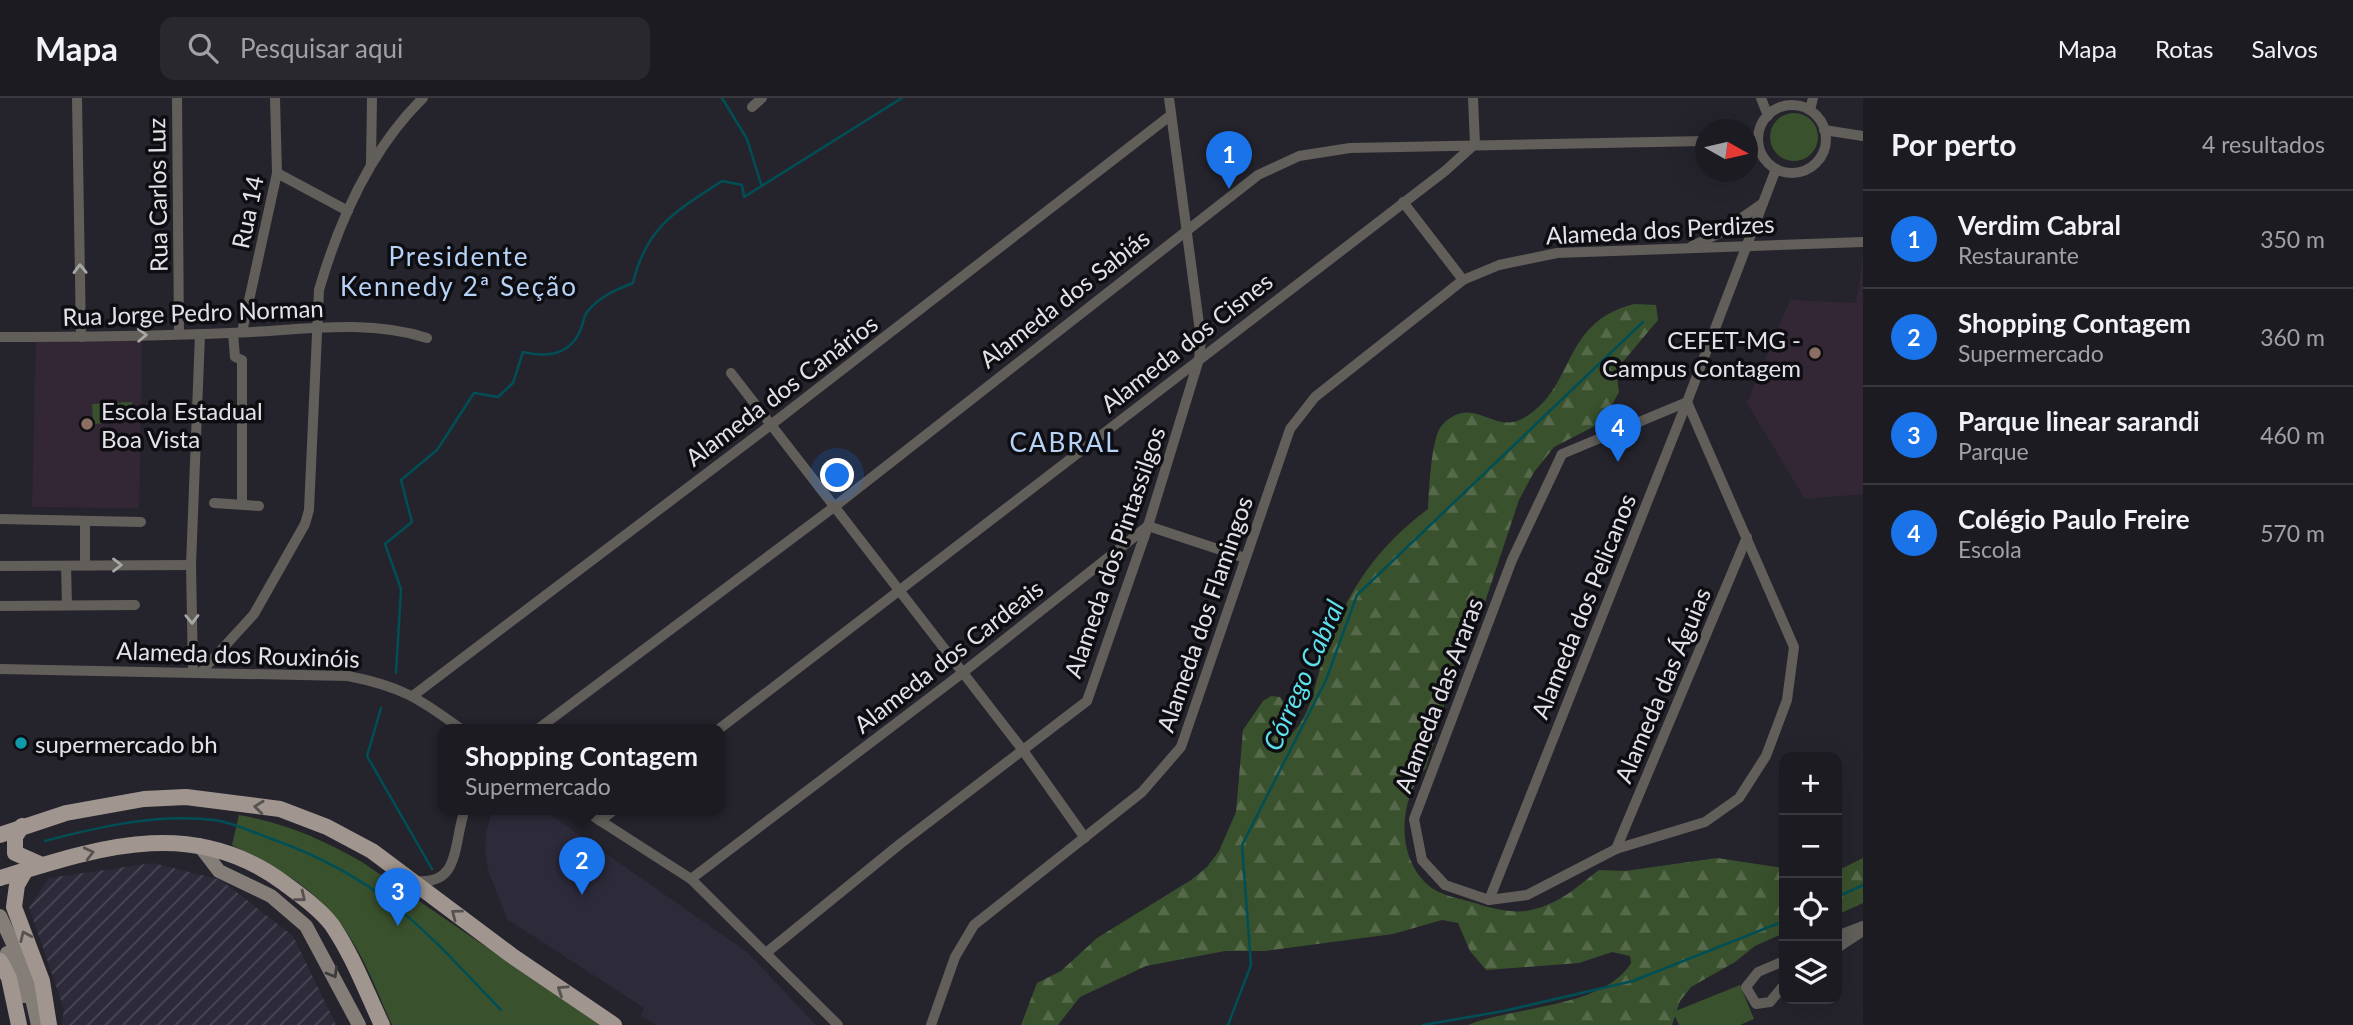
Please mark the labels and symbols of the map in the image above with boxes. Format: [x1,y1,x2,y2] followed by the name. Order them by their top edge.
[141,117,173,272] street label: Rua Carlos Luz
[1695,119,1758,182] north arrow
[1206,131,1252,189] pin: 1
[225,173,269,251] street label: Rua 14
[1545,209,1775,249] street label: Alameda dos Perdizes
[973,223,1155,373] street label: Alameda dos Sabiás
[340,240,578,302] district label: Presidente Kennedy 2ª Seção
[72,263,88,274] one-way arrow
[1094,266,1278,418] street label: Alameda dos Cisnes
[62,293,324,331] street label: Rua Jorge Pedro Norman
[679,308,883,472] street label: Alameda dos Canários
[1602,325,1801,382] place label: CEFET-MG - Campus Contagem
[136,328,147,343] one-way arrow
[1807,345,1823,361] marker: CEFET-MG - Campus Contagem
[101,396,263,453] place label: Escola Estadual Boa Vista
[1595,404,1641,462] pin: 4
[79,416,95,432] marker: Escola Estadual Boa Vista
[1057,423,1171,681] street label: Alameda dos Pintassilgos
[1009,426,1121,458] district label: CABRAL
[820,458,854,492] your location
[1525,489,1641,723] street label: Alameda dos Pelicanos
[1150,492,1258,736] street label: Alameda dos Flamingos
[112,557,123,573] one-way arrow
[848,573,1048,739] street label: Alameda dos Cardeais
[1608,583,1716,787] street label: Alameda das Águias
[1387,593,1489,797] street label: Alameda das Araras
[1256,595,1350,755] water label: Córrego Cabral
[184,614,200,624] one-way arrow
[116,635,360,673] street label: Alameda dos Rouxinóis
[35,729,218,758] place label: supermercado bh
[13,735,29,751] marker: supermercado bh
[253,799,265,814] one-way arrow
[559,837,605,895] pin: 2
[83,847,95,861] one-way arrow
[375,868,421,926] pin: 3
[293,889,306,901] one-way arrow
[451,909,464,922] one-way arrow
[19,931,33,944] one-way arrow
[325,966,338,978] one-way arrow
[557,986,570,998] one-way arrow

